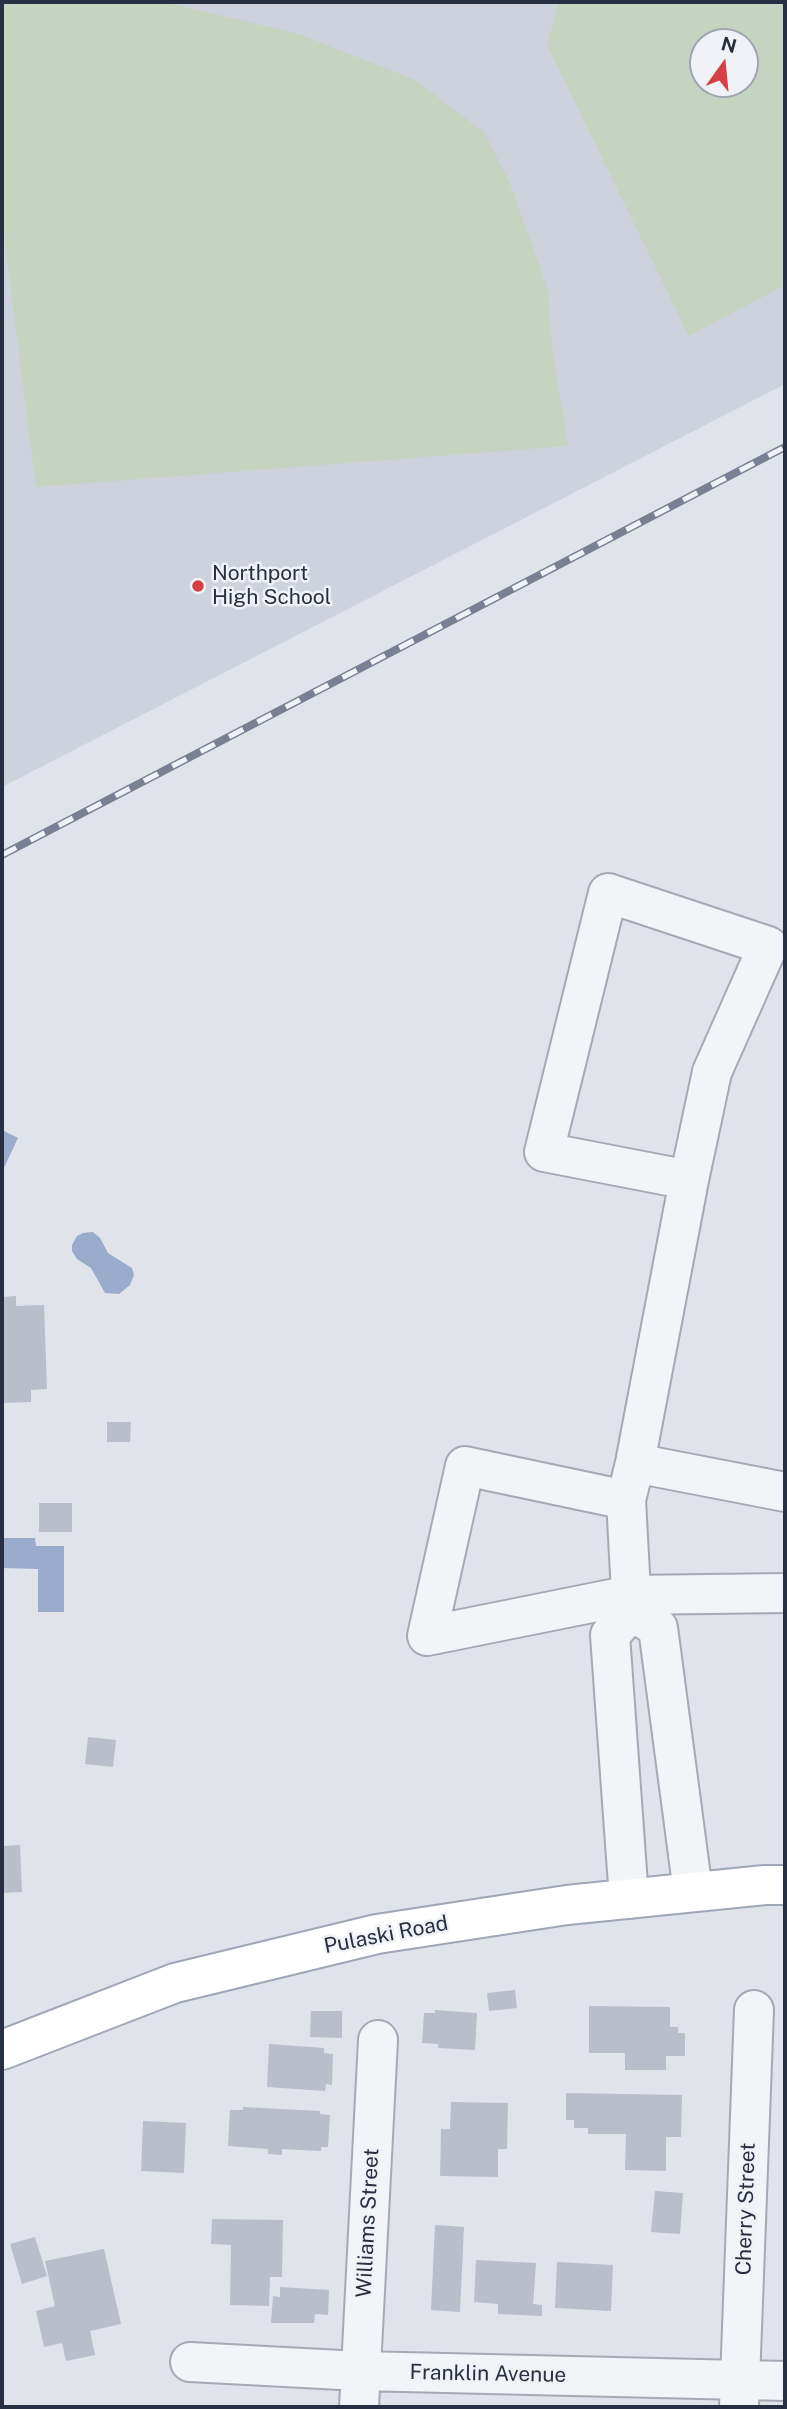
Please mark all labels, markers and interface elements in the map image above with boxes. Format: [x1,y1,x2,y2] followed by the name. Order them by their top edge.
[689,28,759,98] north arrow
[719,32,739,57] text: N
[212,561,331,611] place label: Northport High School
[190,578,206,594] marker: Northport High School
[322,1911,450,1959] street label: Pulaski Road
[731,2142,761,2276] street label: Cherry Street
[352,2148,384,2298] street label: Williams Street
[409,2360,567,2388] street label: Franklin Avenue

